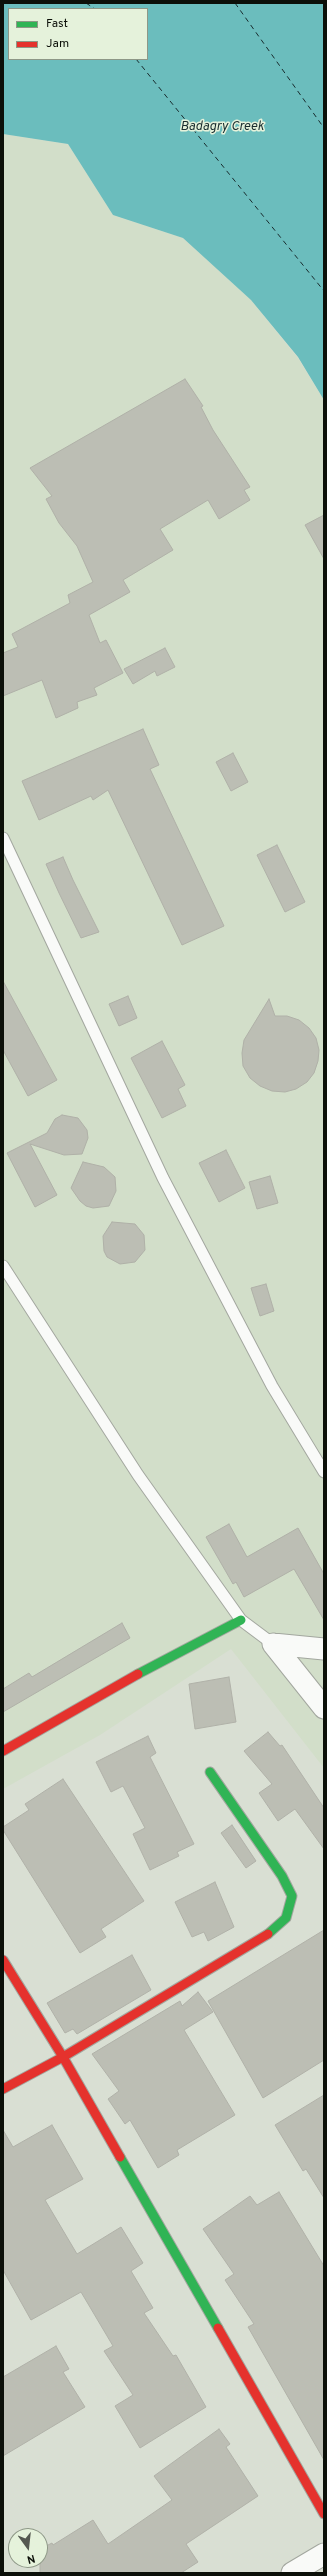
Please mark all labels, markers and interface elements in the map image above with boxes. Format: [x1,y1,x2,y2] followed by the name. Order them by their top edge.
[8,8,148,60] legend
[46,16,68,32] text: Fast
[46,36,69,52] text: Jam
[180,119,264,135] water label: Badagry Creek
[8,2528,48,2568] north arrow
[25,2551,36,2566] text: N

